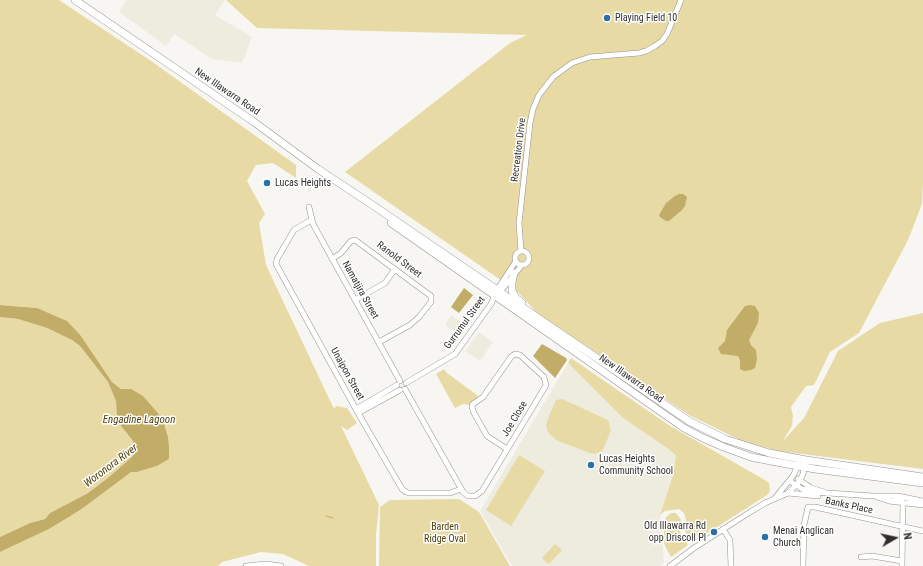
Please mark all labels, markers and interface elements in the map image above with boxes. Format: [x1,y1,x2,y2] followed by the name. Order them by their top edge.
[615,12,677,24] place label: Playing Field 10
[602,13,612,23] marker: Playing Field 10
[192,66,262,118] street label: New Illawarra Road
[509,117,529,183] street label: Recreation Drive
[275,177,331,189] place label: Lucas Heights
[262,178,272,188] marker: Lucas Heights
[374,239,424,281] street label: Ranold Street
[339,259,381,321] street label: Namatjira Street
[442,294,488,352] street label: Gurrumul Street
[328,346,366,402] street label: Unaipon Street
[596,352,666,406] street label: New Illawarra Road
[500,399,530,439] street label: Joe Close
[103,413,175,427] water label: Engadine Lagoon
[82,442,140,490] water label: Woronora River
[599,453,673,476] place label: Lucas Heights Community School
[586,460,596,470] marker: Lucas Heights Community School
[824,495,874,517] street label: Banks Place
[875,518,915,558] north arrow
[644,520,706,544] place label: Old Illawarra Rd opp Driscoll Pl
[424,521,466,544] park label: Barden Ridge Oval
[773,525,834,548] place label: Menai Anglican Church
[709,527,719,537] marker: Old Illawarra Rd opp Driscoll Pl
[760,532,770,542] marker: Menai Anglican Church
[900,532,914,540] text: N

